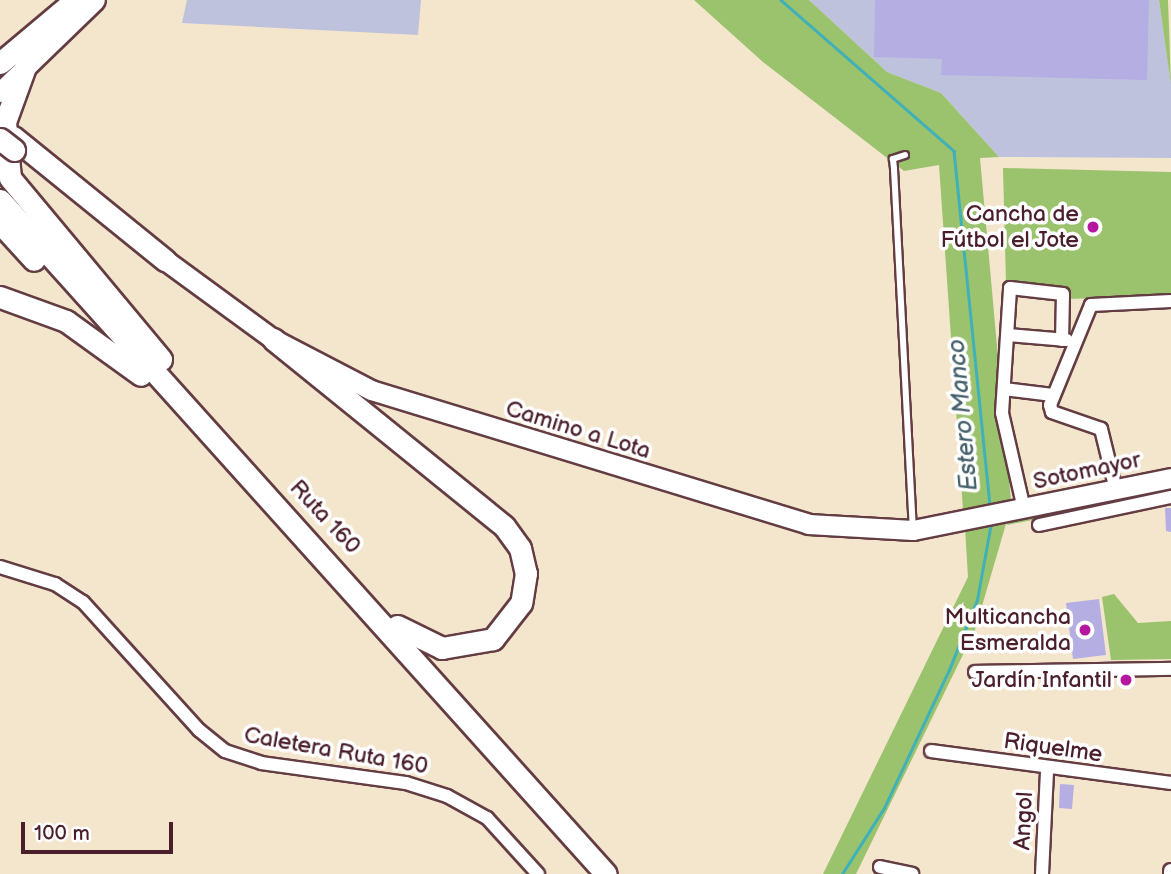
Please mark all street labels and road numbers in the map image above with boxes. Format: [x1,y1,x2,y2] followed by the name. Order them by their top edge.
[502,395,654,465] street label: Camino a Lota
[1031,446,1143,496] street label: Sotomayor
[284,474,366,560] street label: Ruta 160
[242,721,430,781] street label: Caletera Ruta 160
[1002,727,1104,769] street label: Riquelme
[1009,791,1039,851] street label: Angol

